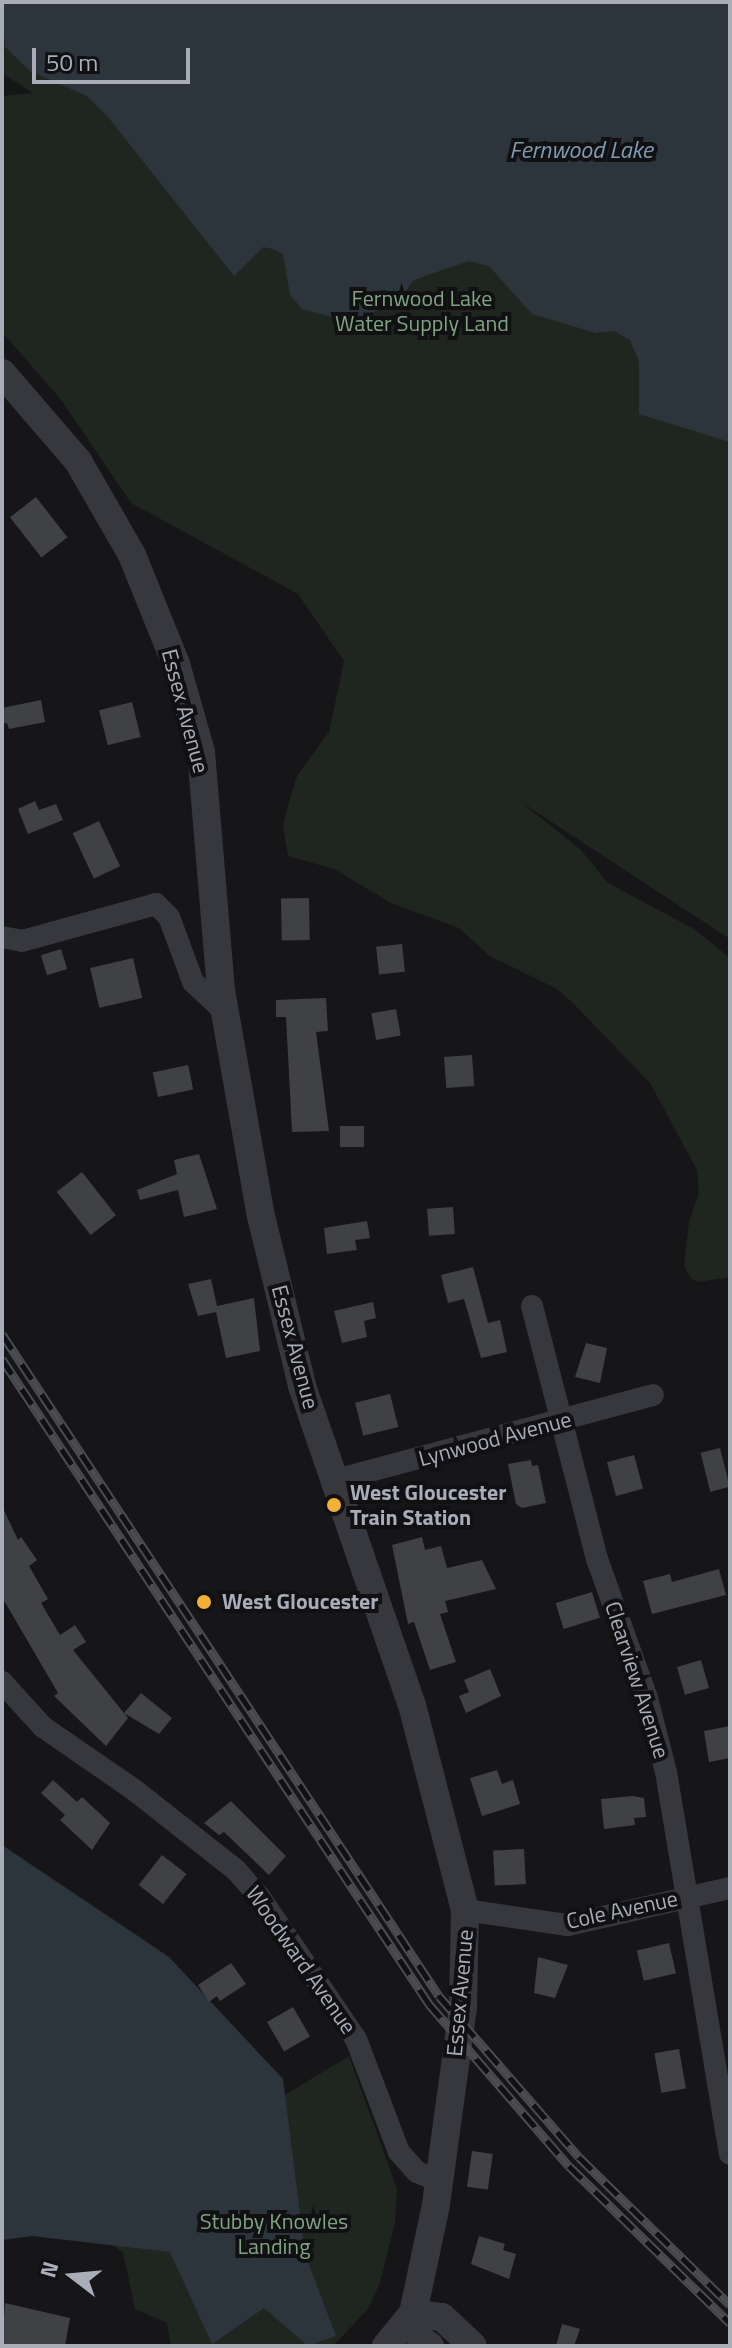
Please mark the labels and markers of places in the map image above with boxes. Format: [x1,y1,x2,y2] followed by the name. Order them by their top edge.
[350,1479,506,1530] place label: West Gloucester Train Station
[325,1496,343,1514] marker: West Gloucester Train Station
[222,1589,378,1615] place label: West Gloucester
[193,1591,215,1613] marker: West Gloucester

